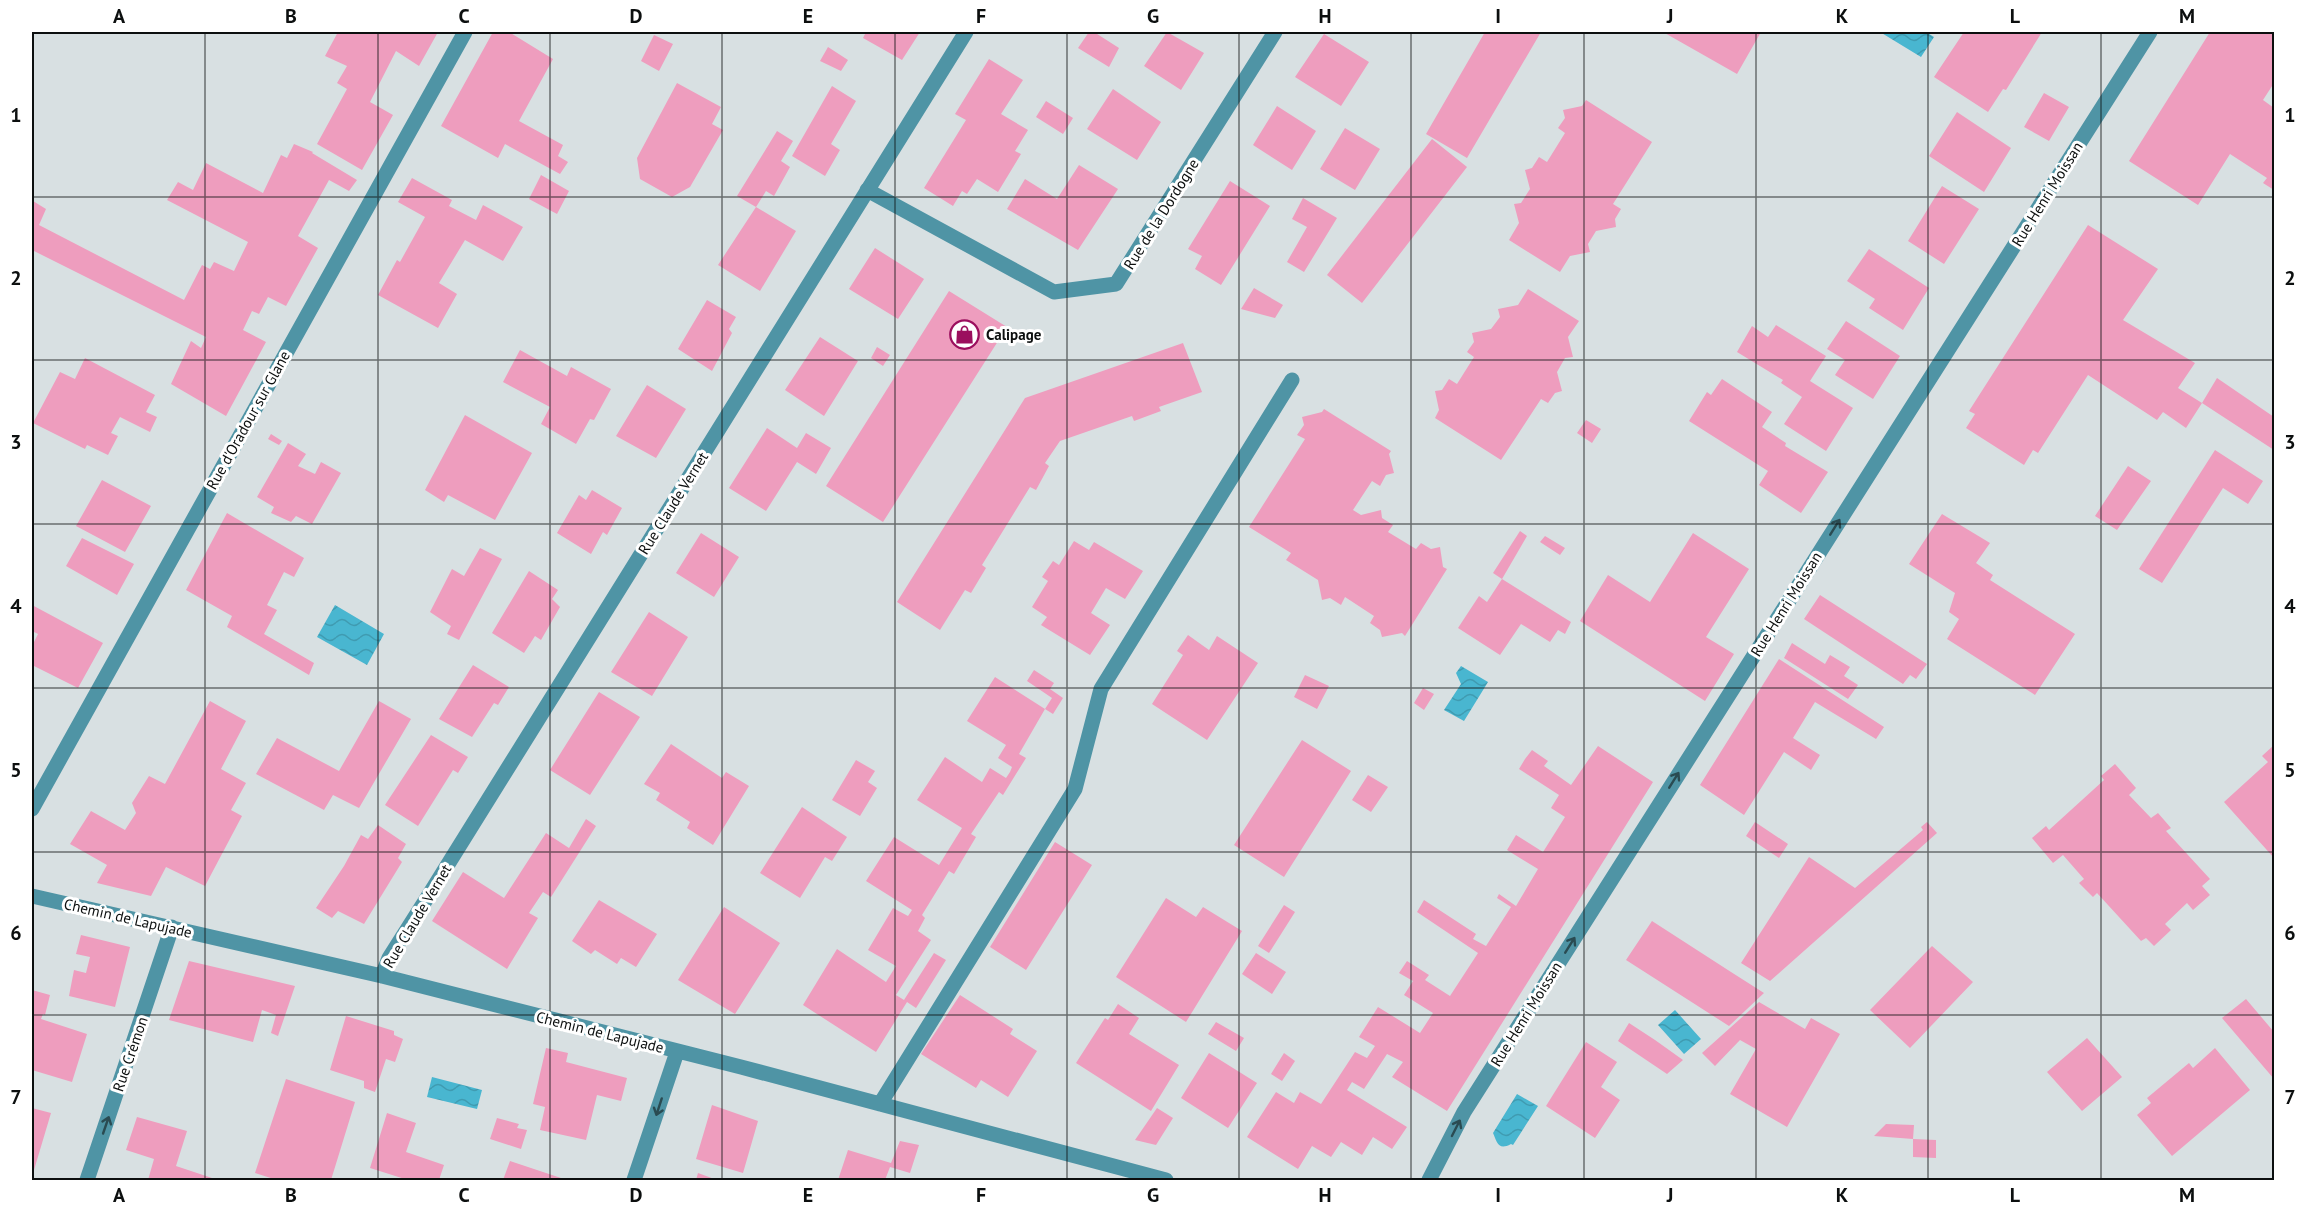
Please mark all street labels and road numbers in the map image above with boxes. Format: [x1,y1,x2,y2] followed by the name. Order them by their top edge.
[2007,138,2087,250] street label: Rue Henri Moissan
[1119,155,1203,273] street label: Rue de la Dordogne
[202,347,294,493] street label: Rue d'Oradour sur Glane
[634,448,712,558] street label: Rue Claude Vernet
[1746,548,1826,660] street label: Rue Henri Moissan
[379,861,455,971] street label: Rue Claude Vernet
[62,894,194,942] street label: Chemin de Lapujade
[1486,958,1566,1070] street label: Rue Henri Moissan
[534,1007,666,1057] street label: Chemin de Lapujade
[108,1014,152,1094] street label: Rue Crémon

